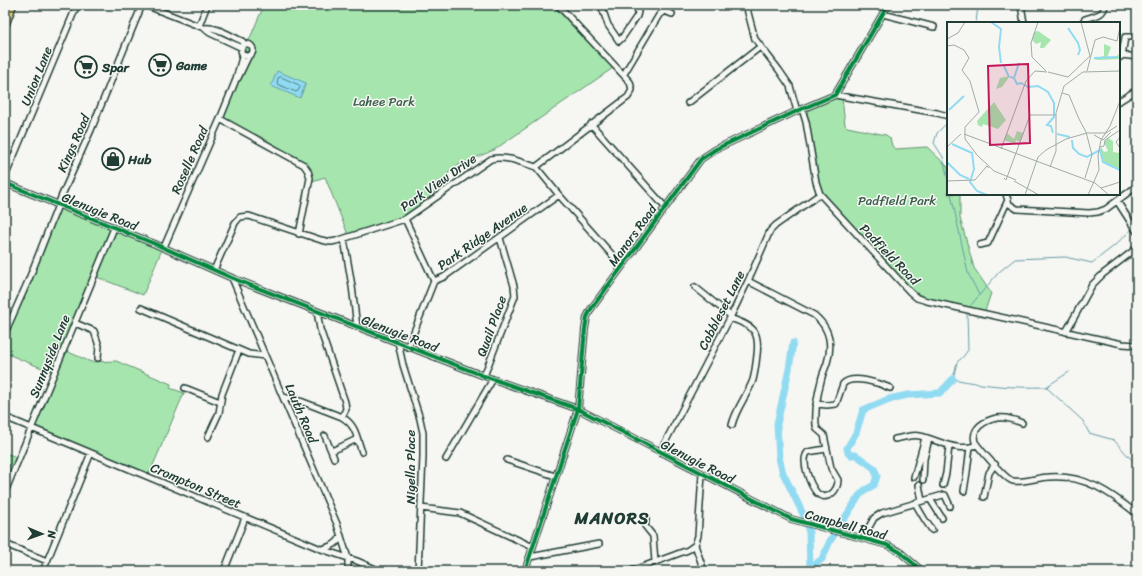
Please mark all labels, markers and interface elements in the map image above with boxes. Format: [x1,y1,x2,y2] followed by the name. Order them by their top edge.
[947,22,1120,195] inset map
[14,43,59,109] street label: Union Lane
[147,52,173,78] supermarket icon: Game
[73,54,99,80] supermarket icon: Spar
[175,54,208,77] place label: Game
[101,56,131,79] place label: Spar
[353,90,415,113] park label: Lahee Park
[50,109,97,176] street label: Kings Road
[164,122,215,198] street label: Roselle Road
[100,146,126,172] shop icon: Hub
[395,147,482,217] street label: Park View Drive
[127,148,152,171] place label: Hub
[58,186,143,238] street label: Glenugie Road
[858,189,936,212] park label: Padfield Park
[432,197,532,276] street label: Park Ridge Avenue
[602,198,664,271] street label: Manors Road
[854,218,926,292] street label: Padfield Road
[692,266,752,354] street label: Cobbleset Lane
[470,292,513,360] street label: Quail Place
[358,308,443,359] street label: Glenugie Road
[22,311,77,401] street label: Sunnyside Lane
[279,380,325,448] street label: Lauth Road
[399,429,422,504] street label: Nigella Place
[657,433,740,490] street label: Glenugie Road
[147,456,245,515] street label: Crompton Street
[574,503,649,533] district label: MANORS
[803,503,890,547] street label: Campbell Road
[22,514,62,554] north arrow
[42,529,61,539] text: N

